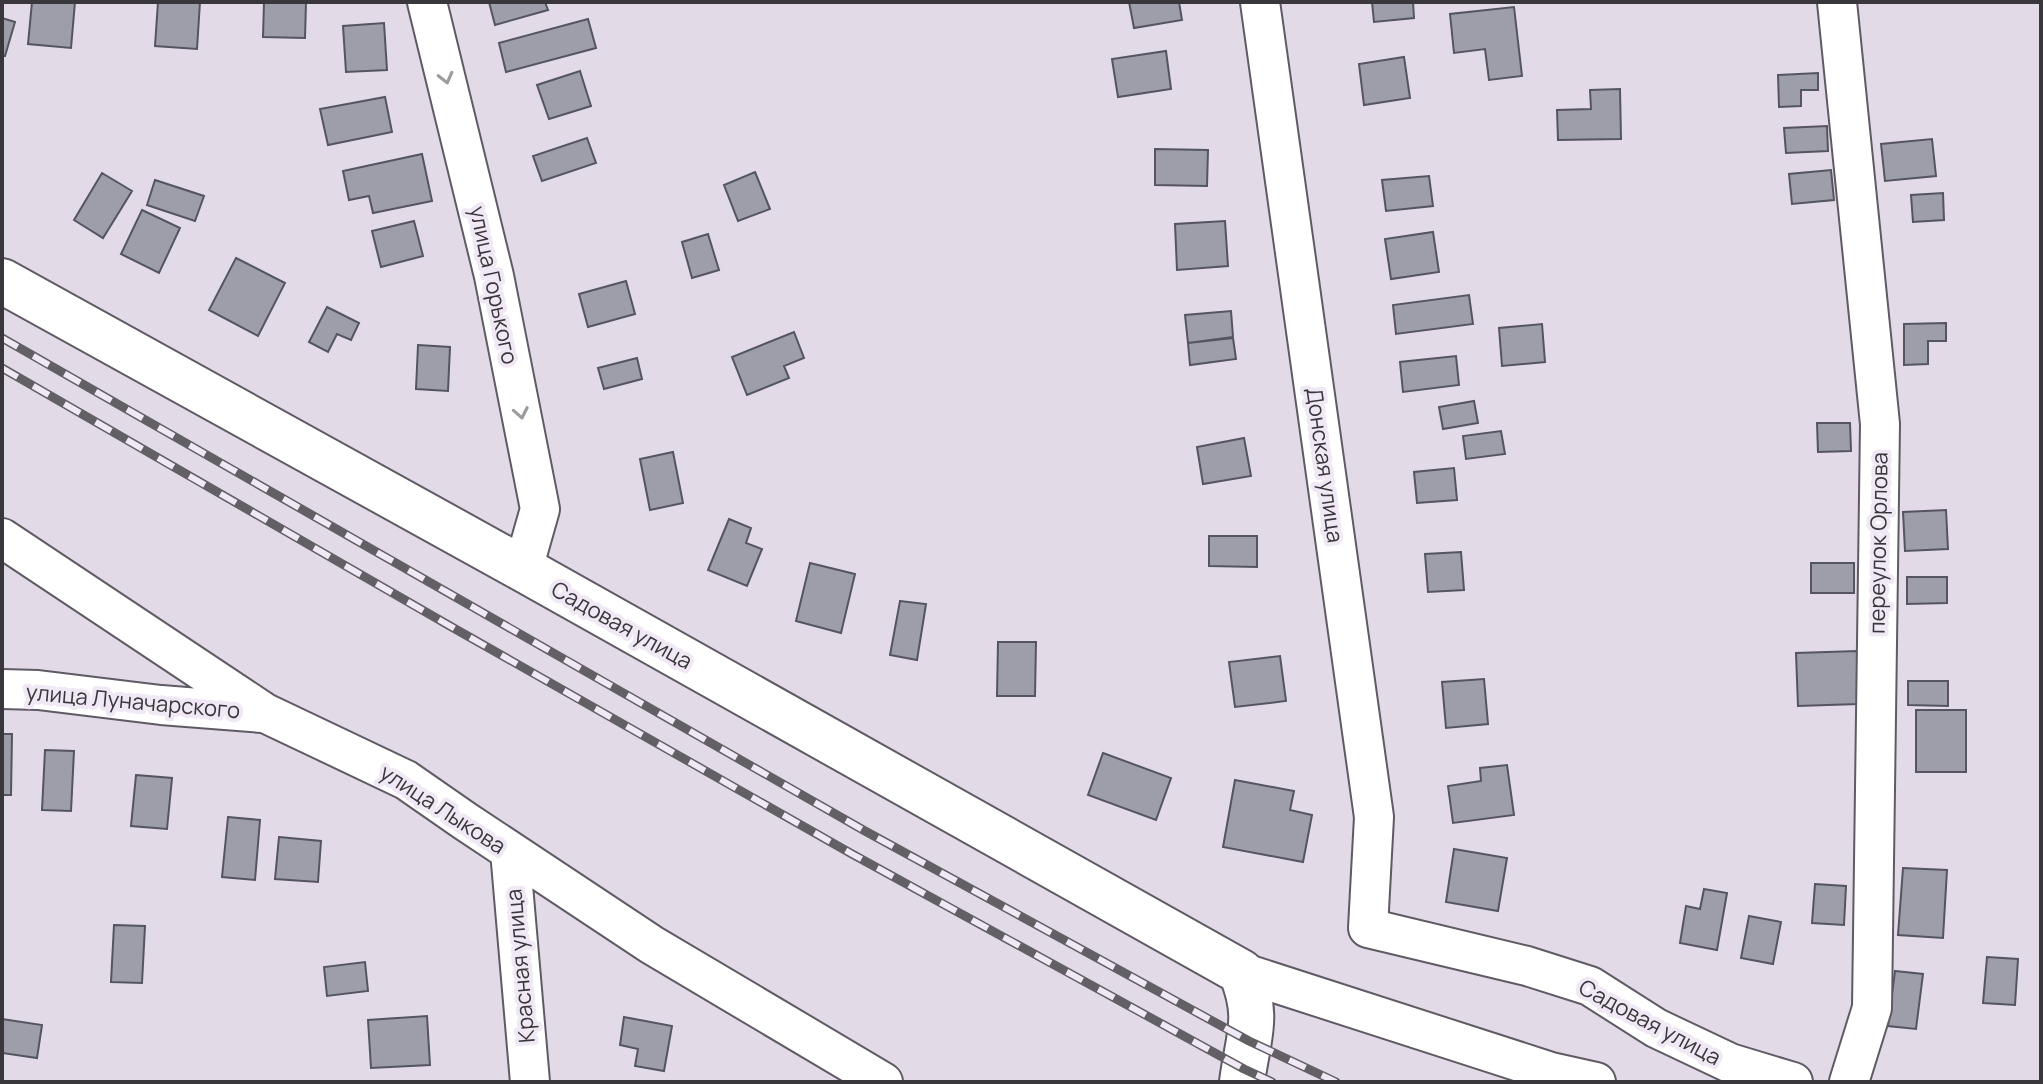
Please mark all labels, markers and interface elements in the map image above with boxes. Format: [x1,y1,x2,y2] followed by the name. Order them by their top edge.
[436,70,453,84] one-way arrow
[463,203,525,367] street label: улица Горького
[1299,386,1351,544] street label: Донская улица
[512,406,529,420] one-way arrow
[1861,452,1895,634] street label: переулок Орлова
[546,574,698,676] street label: Садовая улица
[25,677,241,725] street label: улица Луначарского
[374,757,512,861] street label: улица Лыкова
[498,888,542,1044] street label: Красная улица
[1574,972,1726,1072] street label: Садовая улица

